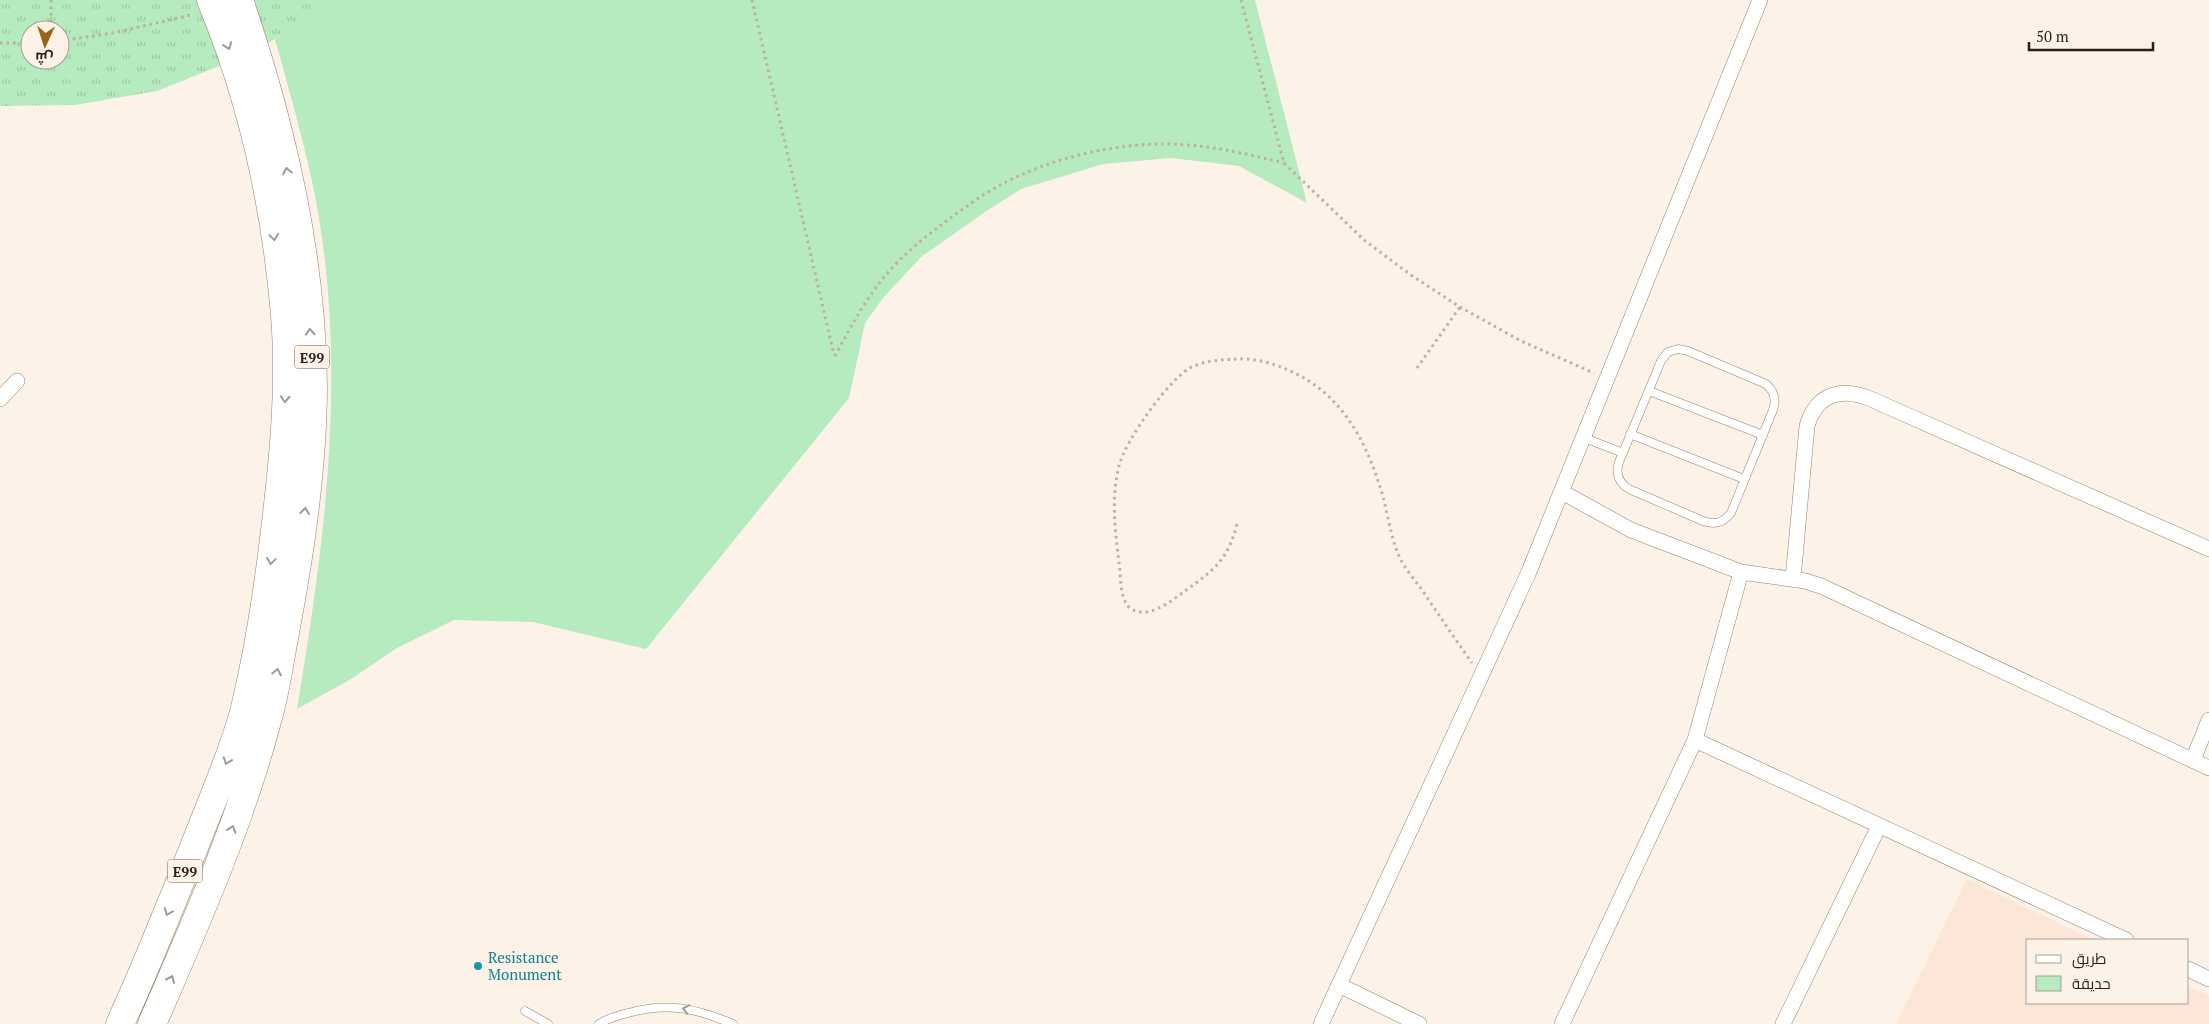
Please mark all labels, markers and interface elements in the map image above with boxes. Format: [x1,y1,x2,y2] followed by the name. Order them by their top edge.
[20,20,70,70] north arrow
[2029,20,2153,52] scale bar
[2036,26,2069,46] text: 50 m
[222,41,232,49] one-way arrow
[35,49,54,68] text: ش
[282,167,292,176] one-way arrow
[268,233,279,241] one-way arrow
[305,328,316,336] one-way arrow
[294,346,330,368] road number: E99
[280,395,291,403] one-way arrow
[299,507,310,515] one-way arrow
[266,557,277,565] one-way arrow
[272,667,282,676] one-way arrow
[223,756,233,765] one-way arrow
[226,825,236,834] one-way arrow
[168,859,202,882] road number: E99
[164,908,174,916] one-way arrow
[2026,939,2189,1004] legend
[488,947,562,984] place label: Resistance Monument
[2072,948,2106,969] text: طريق
[472,960,484,972] marker: Resistance Monument
[2072,973,2111,993] text: حديقة
[165,975,176,984] one-way arrow
[682,1004,691,1014] one-way arrow

